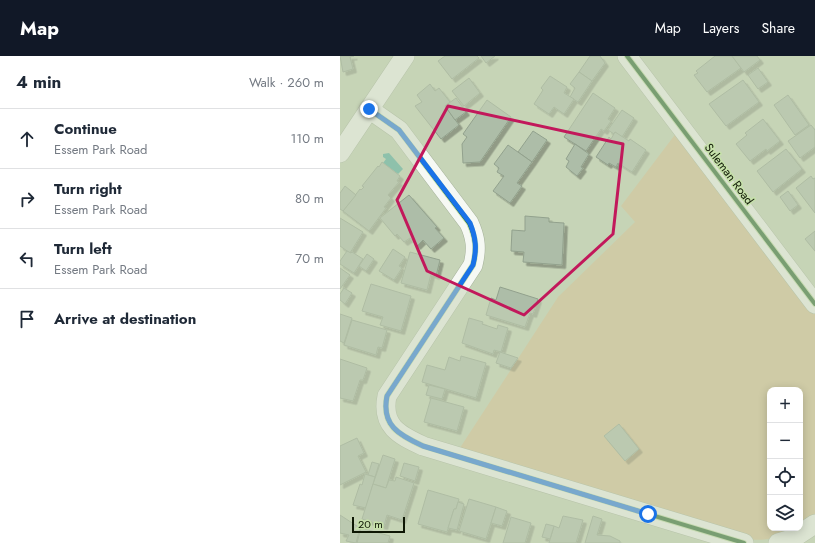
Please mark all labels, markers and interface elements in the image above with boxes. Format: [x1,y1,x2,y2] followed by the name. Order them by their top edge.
[20,15,59,42] text: Map
[655,18,681,38] text: Map
[703,18,739,38] text: Layers
[761,18,795,38] text: Share
[16,70,61,94] text: 4 min
[249,73,324,92] text: Walk · 260 m
[360,100,378,118] route end
[54,118,117,140] text: Continue
[16,128,38,150] icon: ahead
[290,129,324,148] text: 110 m
[54,140,147,159] text: Essem Park Road
[700,140,758,208] street label: Suleman Road
[54,178,122,200] text: Turn right
[16,188,38,210] icon: right
[295,189,324,208] text: 80 m
[54,200,147,219] text: Essem Park Road
[54,238,112,260] text: Turn left
[16,248,38,270] icon: left
[295,249,324,268] text: 70 m
[54,260,147,279] text: Essem Park Road
[16,308,38,330] icon: arrive
[54,308,196,330] text: Arrive at destination
[767,387,803,531] map controls
[767,387,803,423] button: +
[767,423,803,459] button: −
[767,459,803,495] button: locate
[767,495,803,531] button: layers
[639,505,657,523] route start
[352,515,405,534] scale bar
[358,516,383,532] text: 20 m

